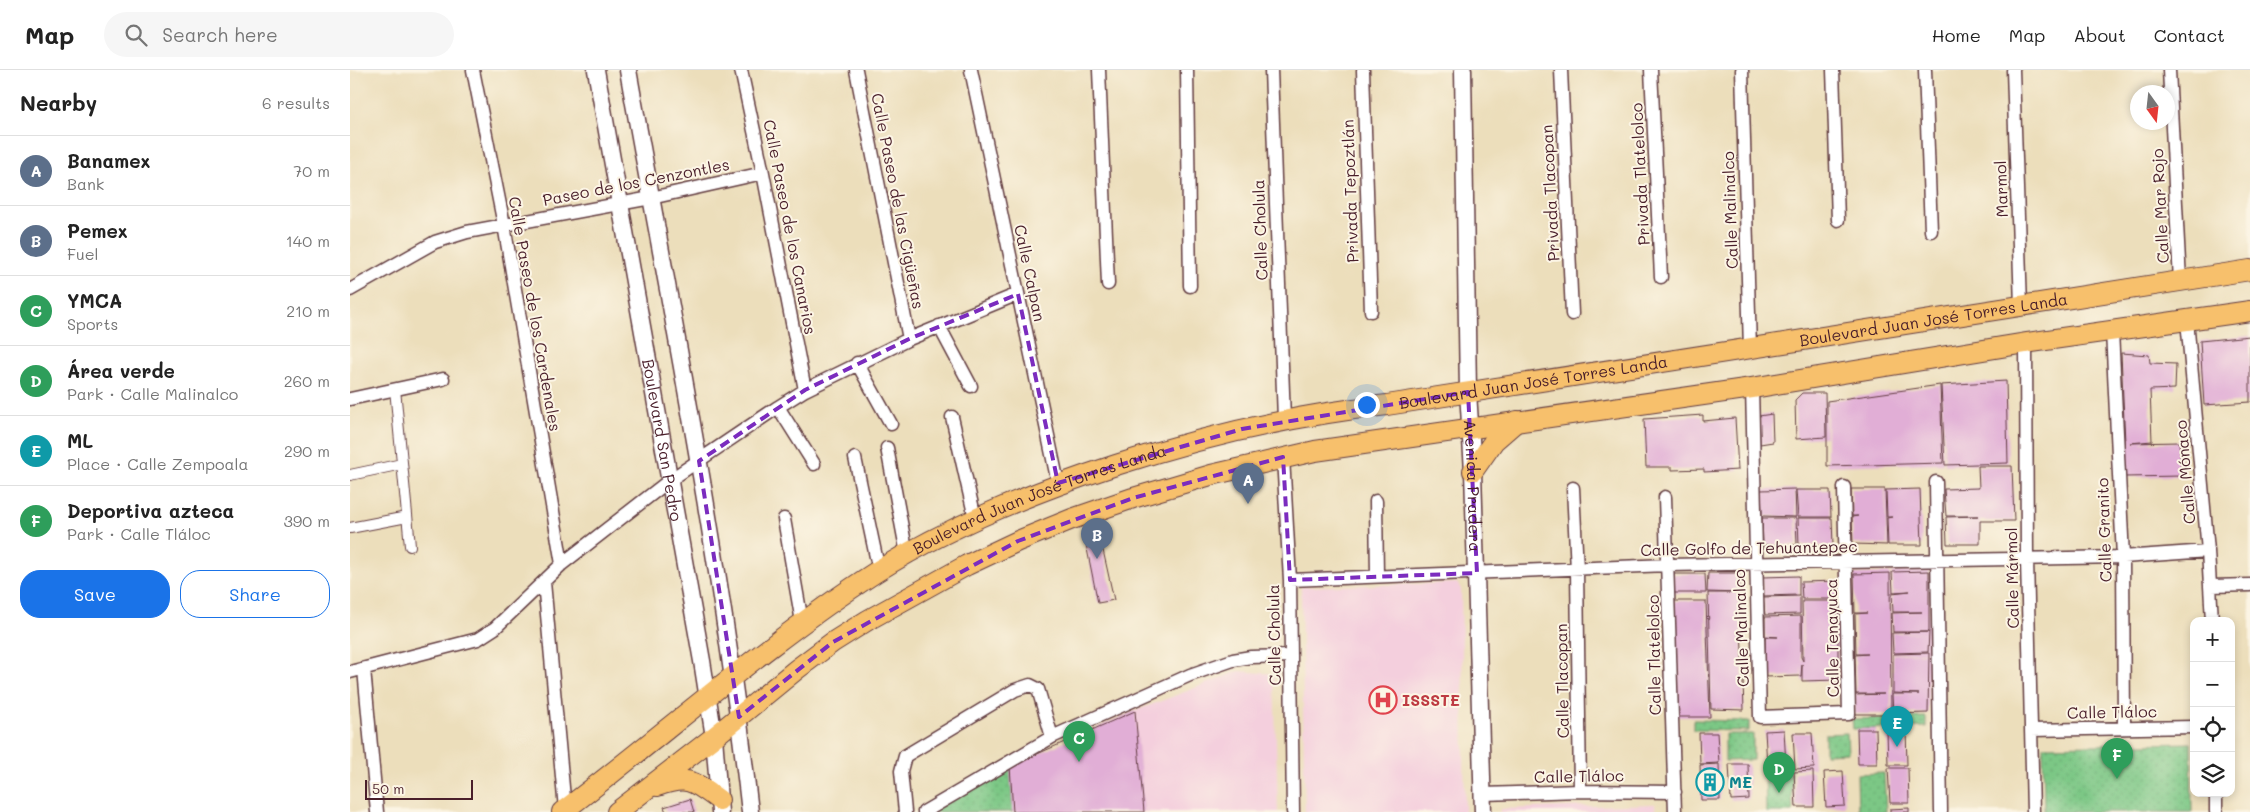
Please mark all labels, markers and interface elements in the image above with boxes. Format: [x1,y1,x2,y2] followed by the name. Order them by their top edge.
[104,12,454,57] search box
[25,19,74,50] text: Map
[122,21,150,49] icon: search
[162,22,278,47] text: Search here
[1932,23,1981,47] text: Home
[2009,23,2045,47] text: Map
[2073,23,2126,47] text: About
[2154,23,2225,47] text: Contact
[2130,85,2175,130] north arrow
[20,89,97,116] text: Nearby
[867,91,930,311] street label: Calle Paseo de las Cigüeñas
[262,92,330,113] text: 6 results
[1625,102,1654,246] street label: Privada Tlatelolco
[759,118,822,336] street label: Calle Paseo de los Canarios
[1337,119,1362,263] street label: Privada Tepoztlán
[1535,124,1564,262] street label: Privada Tlacopan
[67,148,150,173] text: Banamex
[2146,148,2173,264] street label: Calle Mar Rojo
[1717,151,1742,269] street label: Calle Malinalco
[541,153,731,210] street label: Paseo de los Cenzontles
[30,160,42,181] text: A
[293,160,330,181] text: 70 m
[1989,160,2012,218] street label: Marmol
[67,173,104,194] text: Bank
[1247,179,1272,281] street label: Calle Cholula
[504,195,567,433] street label: Calle Paseo de los Cardenales
[67,218,128,243] text: Pemex
[1010,223,1051,323] street label: Calle Calpan
[31,230,41,251] text: B
[286,230,330,251] text: 140 m
[67,243,99,264] text: Fuel
[67,288,122,313] text: YMCA
[1798,288,2069,350] street label: Boulevard Juan José Torres Landa
[30,300,42,321] text: C
[286,300,330,321] text: 210 m
[67,313,118,334] text: Sports
[1398,350,1669,413] street label: Boulevard Juan José Torres Landa
[638,357,688,523] street label: Boulevard San Pedro
[67,358,175,383] text: Área verde
[30,370,42,391] text: D
[284,370,330,391] text: 260 m
[67,383,238,404] text: Park · Calle Malinalco
[1354,392,1380,418] your location
[1460,419,1486,552] street label: Avenida Pradera
[2169,419,2200,525] street label: Calle Mónaco
[67,428,93,453] text: ML
[31,440,41,461] text: E
[284,440,330,461] text: 290 m
[911,441,1169,561] street label: Boulevard Juan José Torres Landa
[67,453,248,474] text: Place · Calle Zempoala
[1232,463,1264,504] pin: A
[2091,477,2116,583] street label: Calle Granito
[67,498,234,523] text: Deportiva azteca
[31,510,41,531] text: F
[283,510,330,531] text: 390 m
[1081,518,1113,559] pin: B
[67,523,211,544] text: Park · Calle Tláloc
[2000,527,2023,629] street label: Calle Mármol
[1640,535,1858,560] street label: Calle Golfo de Tehuantepec
[1728,569,1753,687] street label: Calle Malinalco
[20,570,170,618] button: Save
[180,570,330,618] button: Share
[1820,579,1843,697] street label: Calle Tenayuca
[1262,584,1285,686] street label: Calle Cholula
[1642,594,1665,716] street label: Calle Tlatelolco
[2190,617,2235,797] map controls
[2190,617,2235,662] button: +
[1550,623,1573,739] street label: Calle Tlacopan
[2190,662,2235,707] button: −
[1368,685,1398,715] hospital icon: ISSSTE
[1402,689,1460,710] place label: ISSSTE
[2067,700,2157,723] street label: Calle Tláloc
[1881,706,1913,747] pin: E
[2190,707,2235,752] button: locate
[1063,721,1095,762] pin: C
[2101,738,2133,779] pin: F
[1763,752,1795,793] pin: D
[2190,752,2235,797] button: layers
[1534,764,1624,787] street label: Calle Tláloc
[1695,767,1725,797] building icon: ME
[1729,771,1752,792] place label: ME
[365,777,472,800] scale bar
[372,779,404,798] text: 50 m

